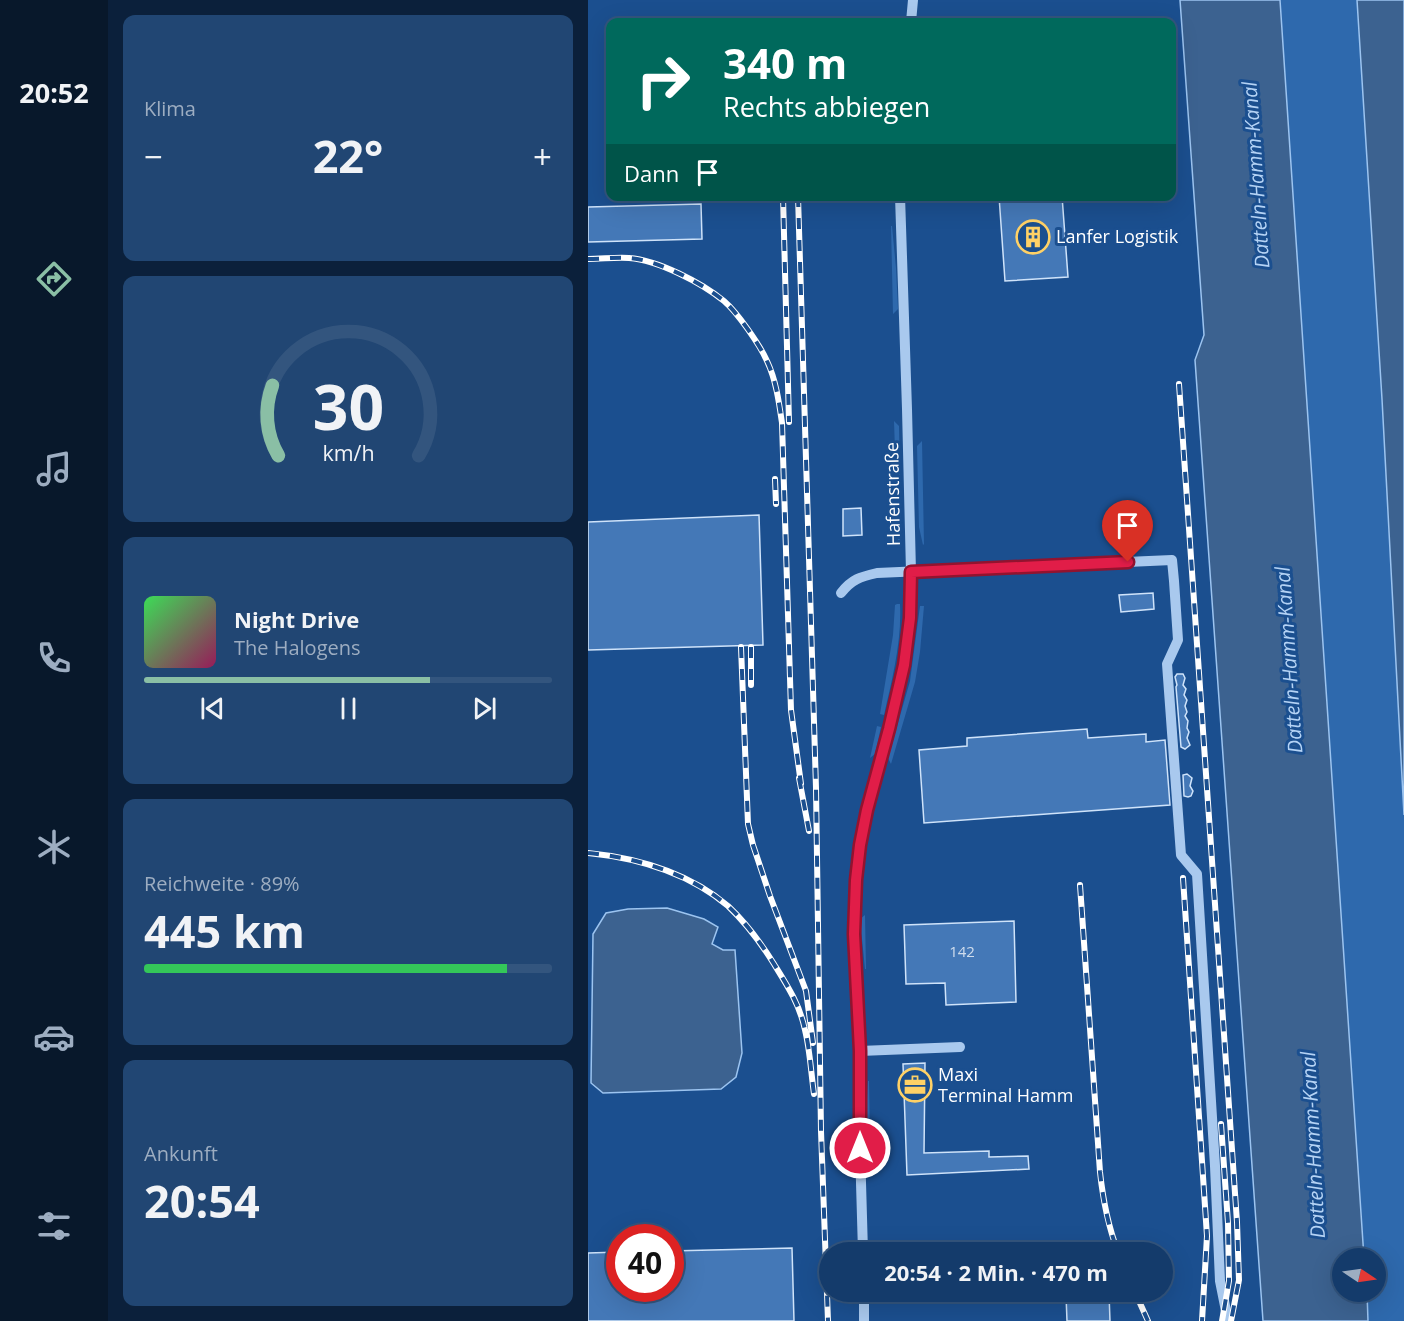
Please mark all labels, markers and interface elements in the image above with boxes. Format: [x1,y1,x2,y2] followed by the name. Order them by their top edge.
[723,34,847,91] text: 340 m
[624,42,702,120] icon: right
[19,74,89,111] text: 20:52
[1235,80,1275,269] water label: Datteln-Hamm-Kanal
[723,88,930,125] text: Rechts abbiegen
[144,95,196,122] text: Klima
[313,125,383,186] text: 22°
[144,134,163,179] text: −
[533,134,552,179] text: +
[691,156,724,189] icon: arrive
[624,158,679,188] text: Dann
[1015,219,1051,255] building icon: Lanfer Logistik
[1056,224,1179,248] place label: Lanfer Logistik
[33,258,75,300] icon: directions
[312,363,384,448] text: 30
[322,439,374,468] text: km/h
[879,442,905,546] street label: Hafenstraße
[33,448,75,490] icon: music
[1102,500,1153,562] pin
[1111,509,1144,542] icon: arrive
[1268,565,1308,754] water label: Datteln-Hamm-Kanal
[234,604,359,634] text: Night Drive
[234,634,361,661] text: The Halogens
[33,637,75,679] icon: phone
[196,692,229,725] icon: previous
[332,692,365,725] icon: pause
[468,692,501,725] icon: next
[33,826,75,868] icon: climate
[144,870,300,897] text: Reichweite · 89%
[144,900,305,961] text: 445 km
[949,941,975,961] house number: 142
[33,1016,75,1058] icon: car
[1294,1050,1331,1239] water label: Datteln-Hamm-Kanal
[938,1062,1073,1107] place label: Maxi Terminal Hamm
[897,1067,933,1103] office icon: Maxi Terminal Hamm
[828,1116,892,1180] position arrow
[144,1140,218,1167] text: Ankunft
[144,1170,260,1231] text: 20:54
[33,1205,75,1247] icon: filters
[606,1224,684,1302] speed limit sign: 40
[1332,1248,1386,1302] north arrow
[1332,1248,1386,1302] map controls
[884,1257,1108,1287] text: 20:54 · 2 Min. · 470 m

